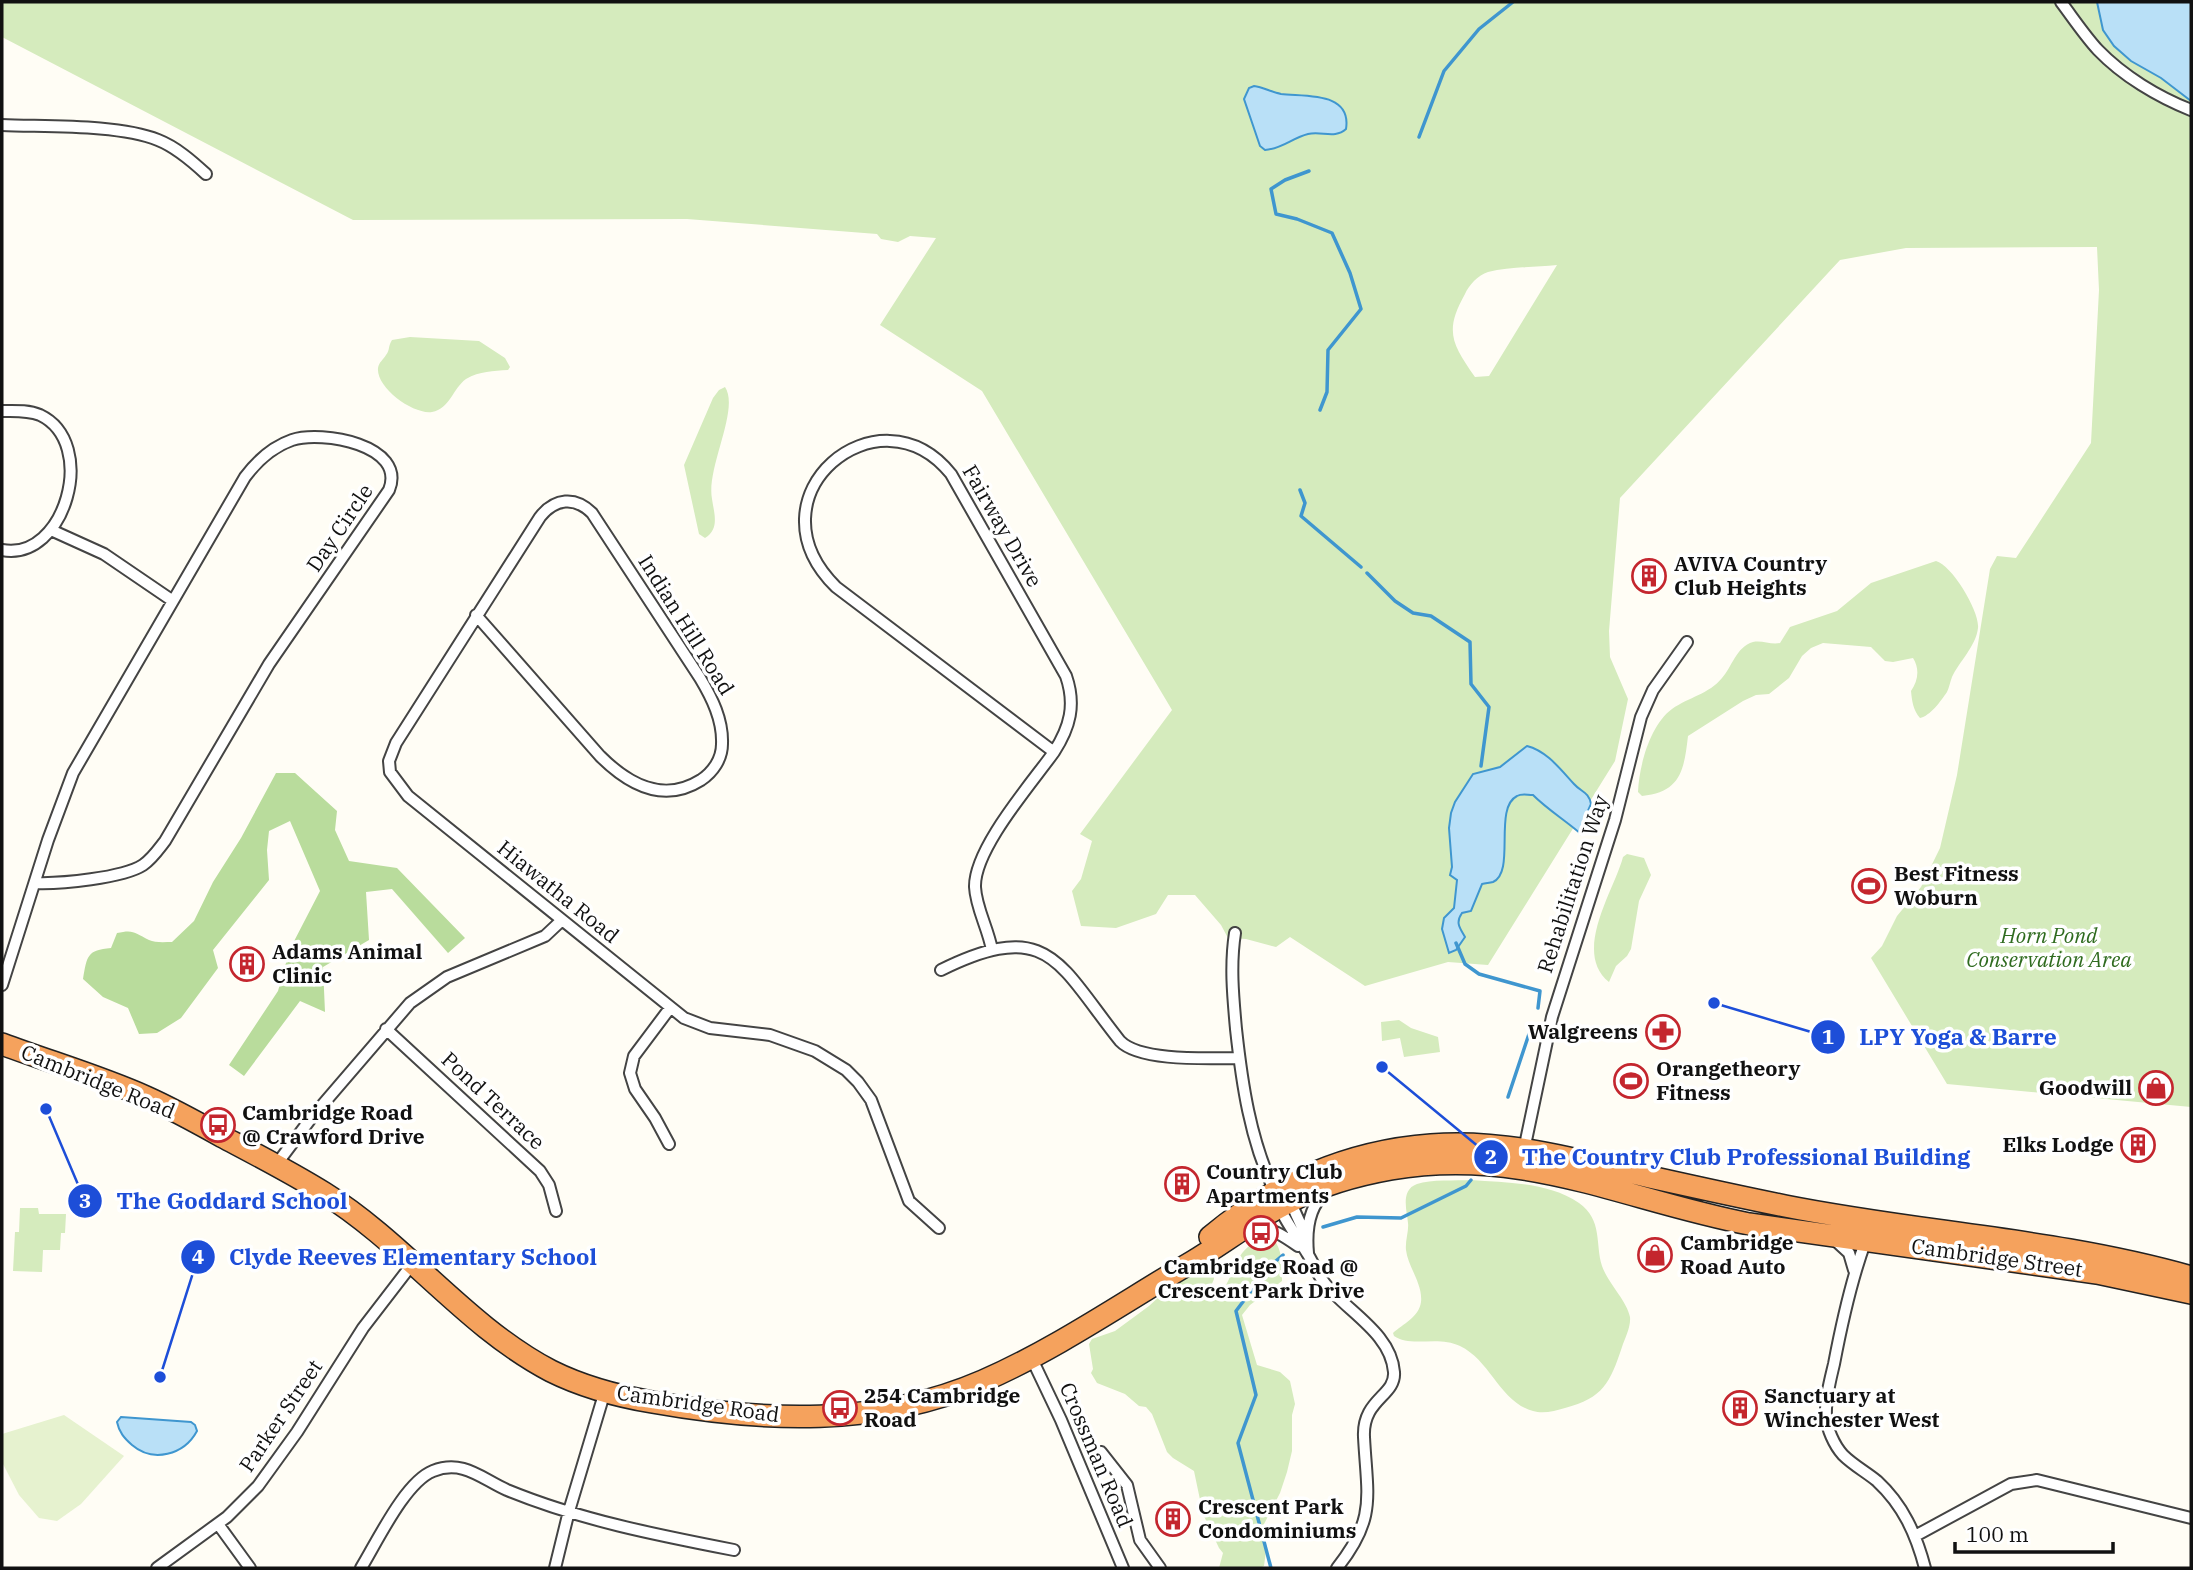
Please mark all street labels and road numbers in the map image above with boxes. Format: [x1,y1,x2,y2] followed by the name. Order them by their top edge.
[957,459,1049,592] street label: Fairway Drive
[300,478,379,577] street label: Day Circle
[632,549,741,700] street label: Indian Hill Road
[1530,790,1614,976] street label: Rehabilitation Way
[492,834,625,949] street label: Hiawatha Road
[17,1037,180,1125] street label: Cambridge Road
[436,1045,551,1155] street label: Pond Terrace
[1910,1231,2085,1283] street label: Cambridge Street
[232,1354,328,1477] street label: Parker Street
[615,1378,781,1428] street label: Cambridge Road
[1054,1378,1140,1531] street label: Crossman Road

